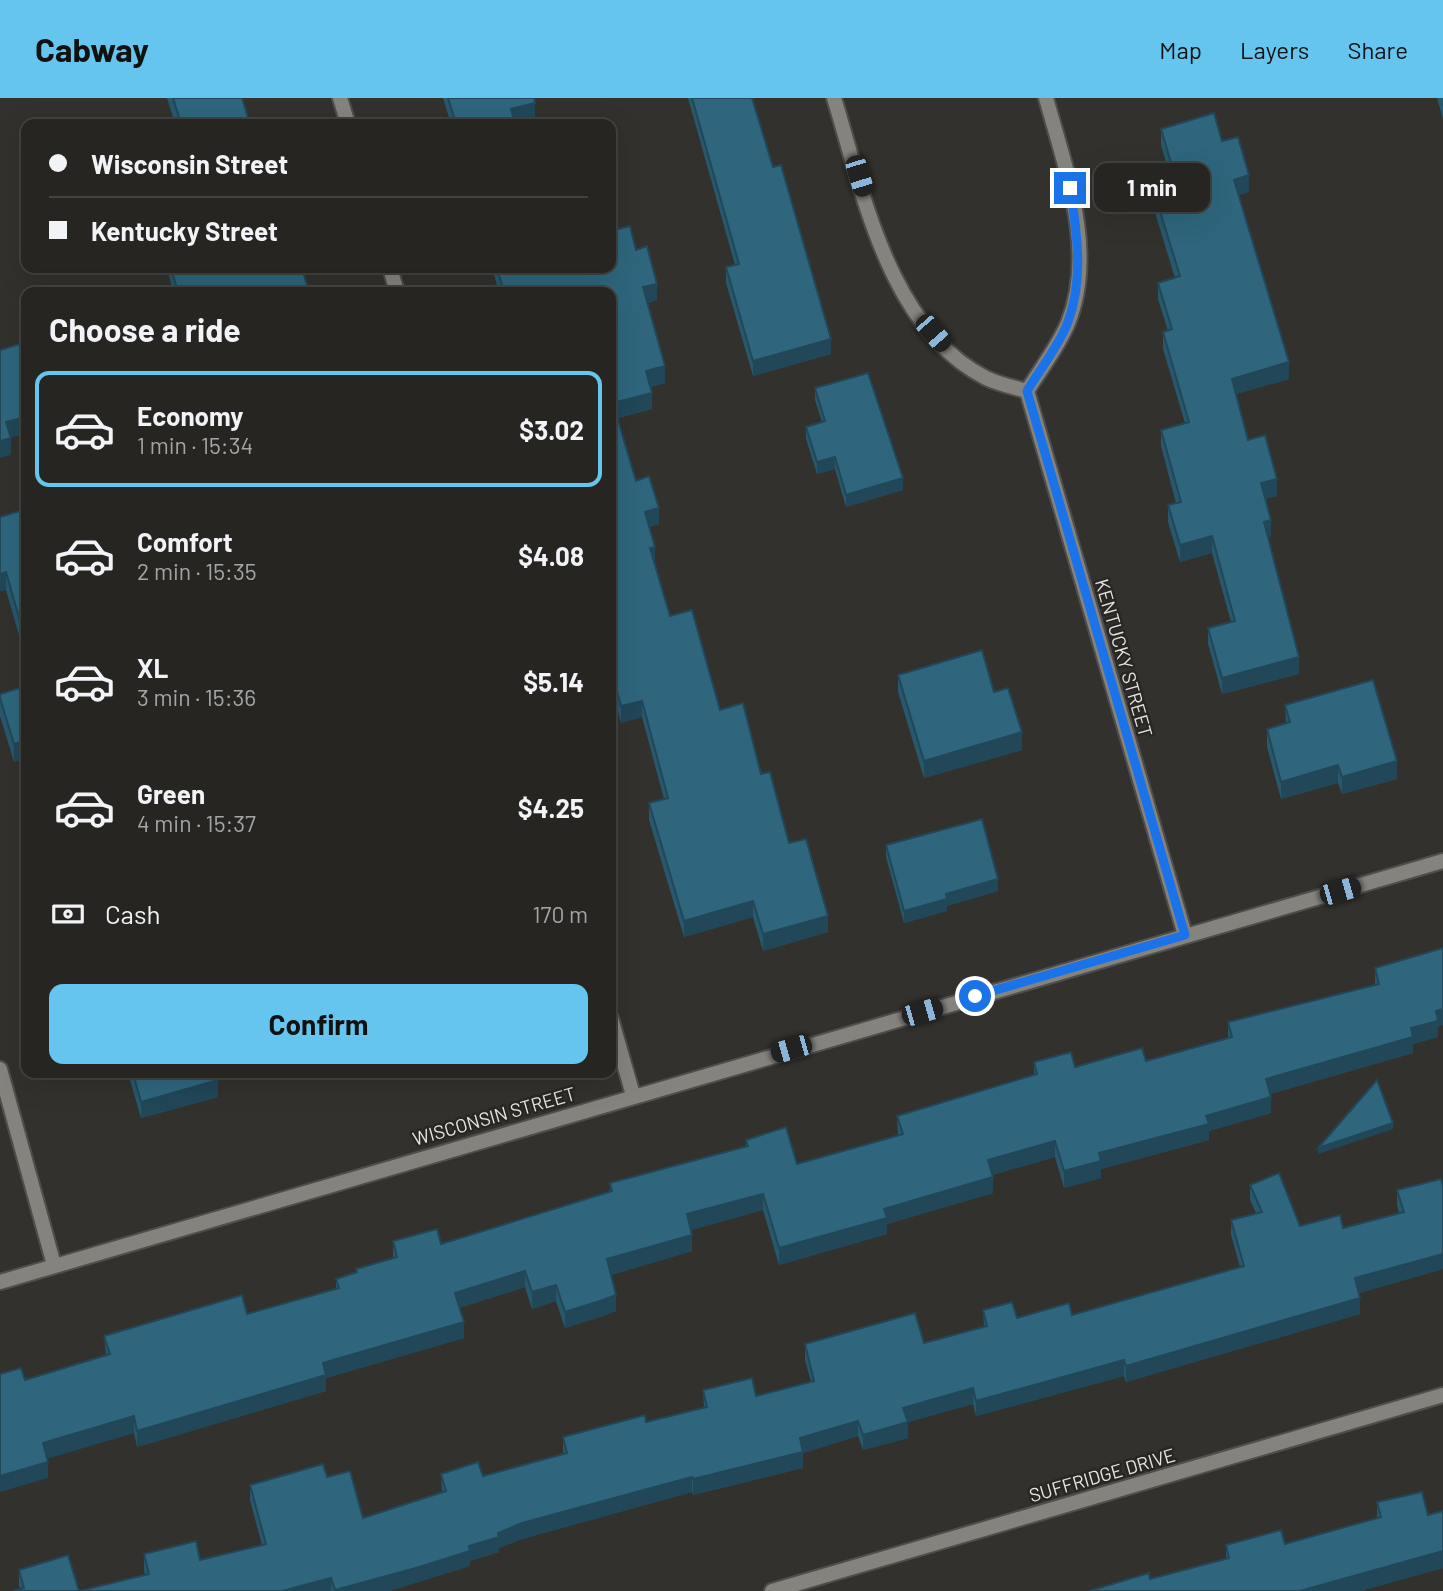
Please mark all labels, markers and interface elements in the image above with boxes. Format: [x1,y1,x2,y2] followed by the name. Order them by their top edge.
[35,29,149,69] text: Cabway
[1159,35,1202,64] text: Map
[1240,35,1309,64] text: Layers
[1347,35,1408,64] text: Share
[91,148,288,179] text: Wisconsin Street
[843,153,876,199] car
[1094,164,1210,212] callout: 1 min
[1054,172,1086,204] route end
[1127,173,1177,201] text: 1 min
[91,215,278,246] text: Kentucky Street
[49,310,241,348] text: Choose a ride
[912,310,955,356] car
[53,398,116,461] icon: car
[137,400,243,431] text: Economy
[519,414,584,445] text: $3.02
[137,431,253,459] text: 1 min · 15:34
[53,524,116,587] icon: car
[137,526,233,557] text: Comfort
[518,540,584,571] text: $4.08
[137,557,257,585] text: 2 min · 15:35
[1091,576,1158,740] street label: KENTUCKY STREET
[53,650,116,713] icon: car
[137,652,168,683] text: XL
[523,666,584,697] text: $5.14
[137,683,256,711] text: 3 min · 15:36
[53,776,116,839] icon: car
[137,778,205,809] text: Green
[518,792,584,823] text: $4.25
[137,809,256,837] text: 4 min · 15:37
[1317,875,1364,907] car
[49,895,87,933] icon: cash
[105,898,160,929] text: Cash
[532,900,588,928] text: 170 m
[959,980,991,1012] route start
[49,984,588,1064] button: Confirm
[899,996,946,1028] car
[768,1033,815,1065] car
[410,1081,578,1150] street label: WISCONSIN STREET
[1026,1443,1178,1506] street label: SUFFRIDGE DRIVE

